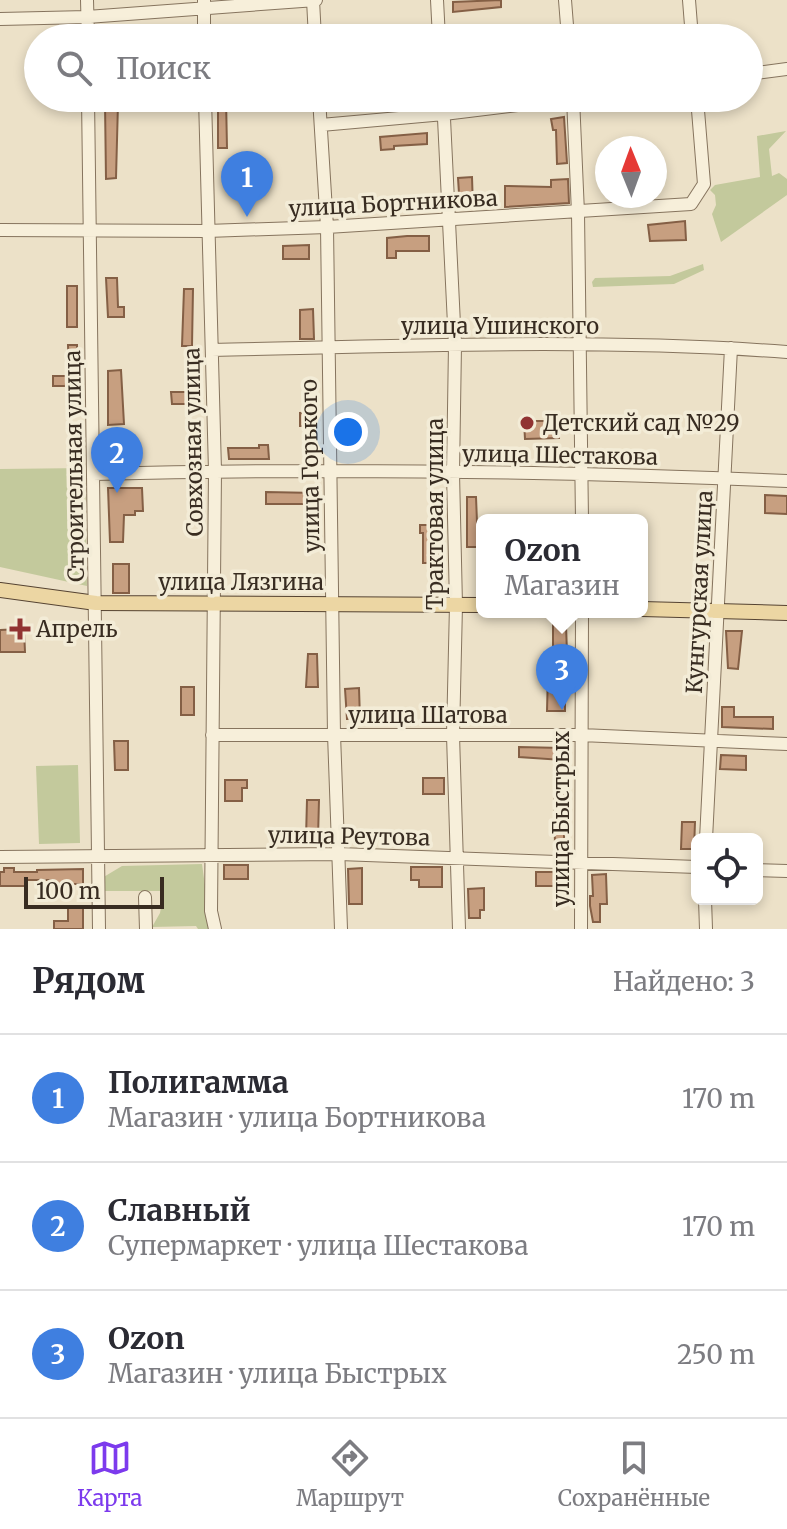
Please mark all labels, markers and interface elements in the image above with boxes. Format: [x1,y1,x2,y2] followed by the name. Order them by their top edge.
[24,24,763,112] search box
[52,46,96,90] icon: search
[116,49,211,87] text: Поиск
[595,136,667,208] north arrow
[221,151,273,217] pin: 1
[288,184,498,222] street label: улица Бортникова
[401,312,599,340] street label: улица Ушинского
[177,347,209,537] street label: Совхозная улица
[58,350,90,582] street label: Строительная улица
[294,379,326,553] street label: улица Горького
[543,409,740,437] place label: Детский сад №29
[328,412,368,452] your location
[518,414,536,432] marker: Детский сад №29
[421,418,449,610] street label: Трактовая улица
[91,427,143,493] pin: 2
[462,439,658,471] street label: улица Шестакова
[680,489,718,694] street label: Кунгурская улица
[476,514,648,618] popup
[504,531,581,569] text: Ozon
[158,568,324,596] street label: улица Лязгина
[504,569,620,602] text: Магазин
[35,615,117,643] place label: Апрель
[11,620,29,638] marker: Апрель
[536,644,588,710] pin: 3
[348,701,508,729] street label: улица Шатова
[547,731,575,907] street label: улица Быстрых
[268,821,431,851] street label: улица Реутова
[691,833,763,905] map controls
[691,833,763,905] button: locate
[24,873,164,909] scale bar
[36,877,101,905] text: 100 m
[32,960,145,1002] text: Рядом
[613,965,755,998] text: Найдено: 3
[108,1063,289,1101] text: Полигамма
[52,1082,64,1115] text: 1
[682,1082,755,1115] text: 170 m
[108,1101,486,1134] text: Магазин · улица Бортникова
[108,1191,251,1229] text: Славный
[50,1210,66,1243] text: 2
[682,1210,755,1243] text: 170 m
[108,1229,529,1262] text: Супермаркет · улица Шестакова
[108,1319,185,1357] text: Ozon
[51,1338,65,1371] text: 3
[677,1338,755,1371] text: 250 m
[108,1357,447,1390] text: Магазин · улица Быстрых
[77,1436,142,1512] tab: Карта
[296,1436,404,1512] tab: Маршрут
[558,1436,710,1512] tab: Сохранённые

